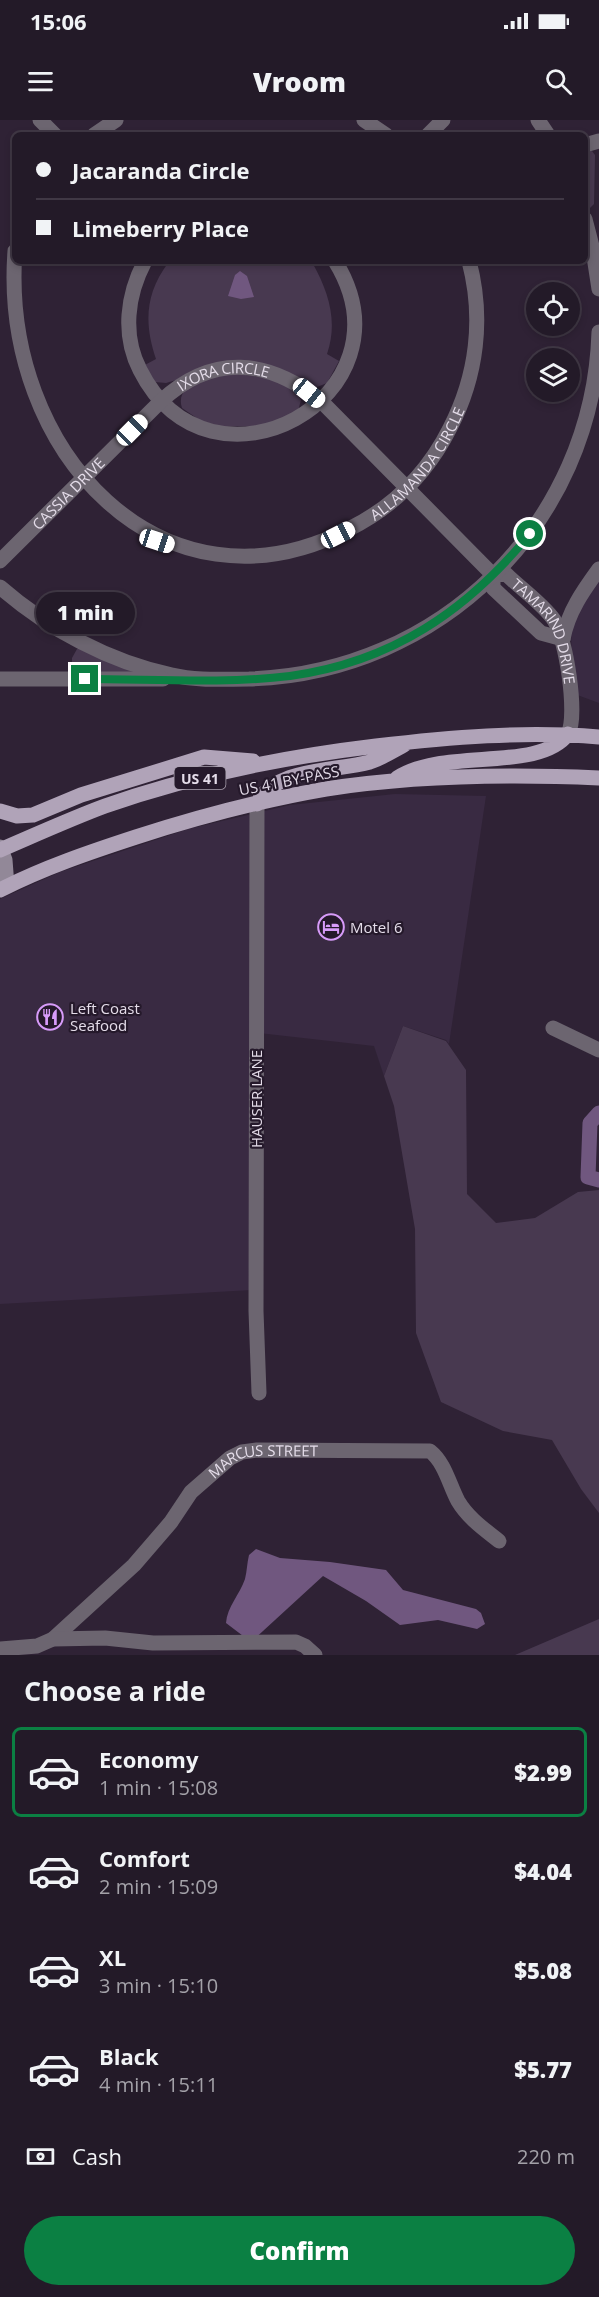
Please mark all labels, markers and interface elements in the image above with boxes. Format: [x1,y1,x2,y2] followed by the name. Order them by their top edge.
[30,6,87,36] text: 15:06
[253,63,346,100] text: Vroom
[24,65,57,98] icon: menu
[542,65,575,98] icon: search
[72,155,250,185] text: Jacaranda Circle
[72,213,249,243] text: Limeberry Place
[526,282,580,402] map controls
[526,282,580,336] button: locate
[526,348,580,402] button: layers
[173,357,272,395] street label: IXORA CIRCLE
[289,375,329,411] car
[366,404,469,524] street label: ALLAMANDA CIRCLE
[113,411,151,449] car
[27,453,109,534] street label: CASSIA DRIVE
[318,519,358,551] car
[516,520,543,547] route start
[137,527,177,555] car
[507,574,580,685] street label: TAMARIND DRIVE
[36,592,134,634] callout: 1 min
[57,599,114,626] text: 1 min
[71,665,98,692] route end
[237,760,341,800] street label: US 41 BY-PASS
[174,767,226,789] road number: US 41
[316,912,346,942] hotel icon: Motel 6
[350,917,403,937] place label: Motel 6
[70,998,140,1035] place label: Left Coast Seafood
[35,1002,65,1032] restaurant icon: Left Coast Seafood
[246,1050,266,1148] street label: HAUSER LANE
[204,1440,319,1483] street label: MARCUS STREET
[24,1672,206,1709] text: Choose a ride
[99,1744,198,1774] text: Economy
[27,1745,81,1799] icon: car
[514,1757,572,1787] text: $2.99
[99,1774,218,1801] text: 1 min · 15:08
[99,1843,190,1873] text: Comfort
[27,1844,81,1898] icon: car
[514,1856,572,1886] text: $4.04
[99,1873,218,1900] text: 2 min · 15:09
[99,1942,126,1972] text: XL
[27,1943,81,1997] icon: car
[514,1955,572,1985] text: $5.08
[99,1972,218,1999] text: 3 min · 15:10
[99,2041,159,2071] text: Black
[27,2042,81,2096] icon: car
[514,2054,572,2084] text: $5.77
[99,2071,218,2098] text: 4 min · 15:11
[24,2140,57,2173] icon: cash
[72,2141,122,2171] text: Cash
[517,2143,575,2170] text: 220 m
[24,2216,575,2285] button: Confirm

